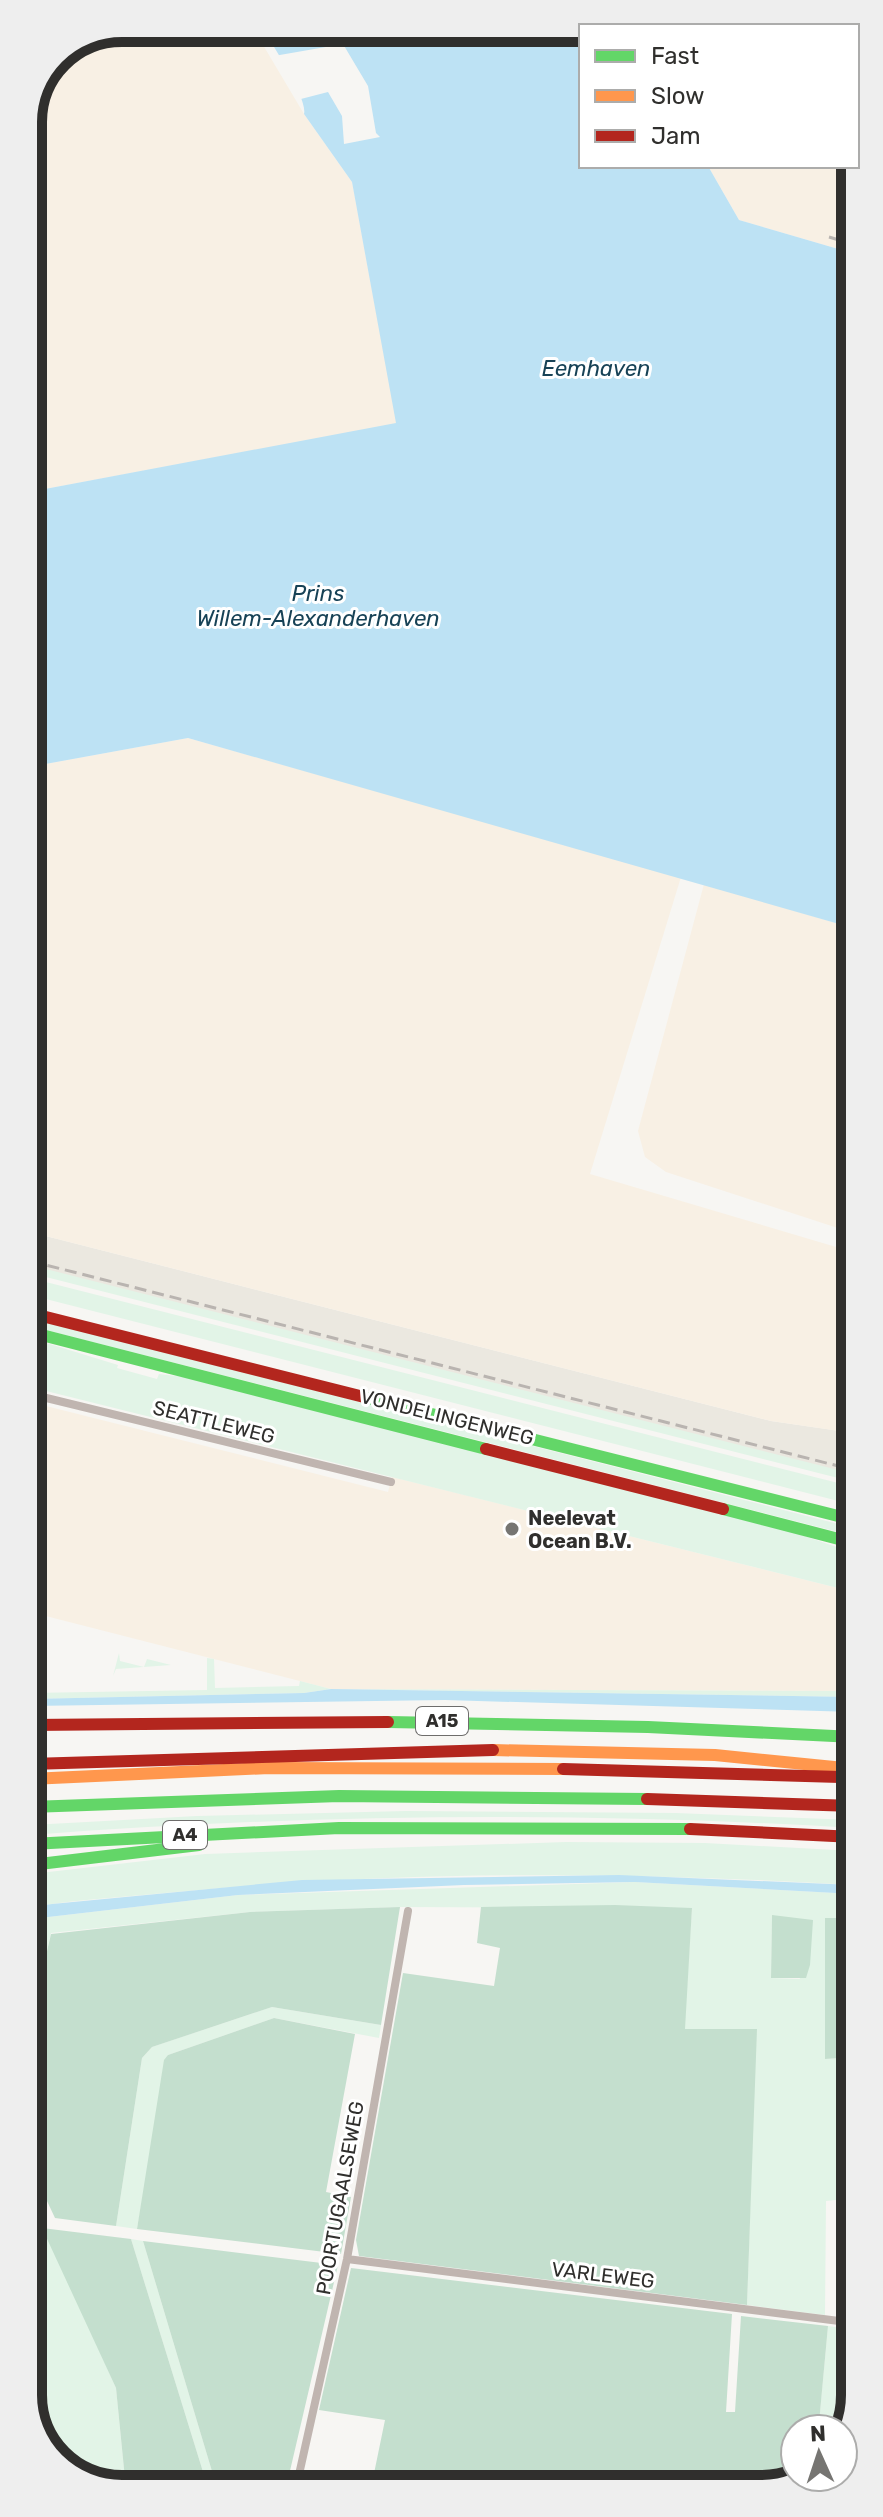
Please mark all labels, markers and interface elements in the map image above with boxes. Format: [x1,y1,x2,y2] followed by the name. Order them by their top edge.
[579,24,859,168] legend
[651,42,699,70] text: Fast
[651,82,704,110] text: Slow
[651,122,701,150] text: Jam
[542,355,650,382] water label: Eemhaven
[196,580,440,632] water label: Prins Willem-Alexanderhaven
[358,1384,536,1450] street label: VONDELINGENWEG
[151,1395,277,1449] street label: SEATTLEWEG
[528,1506,632,1553] place label: Neelevat Ocean B.V.
[503,1520,521,1538] marker: Neelevat Ocean B.V.
[416,1707,468,1735] road number: A15
[163,1821,207,1849] road number: A4
[311,2099,369,2297] street label: POORTUGAALSEWEG
[550,2257,656,2293] street label: VARLEWEG
[779,2413,859,2493] north arrow
[809,2420,827,2447] text: N

